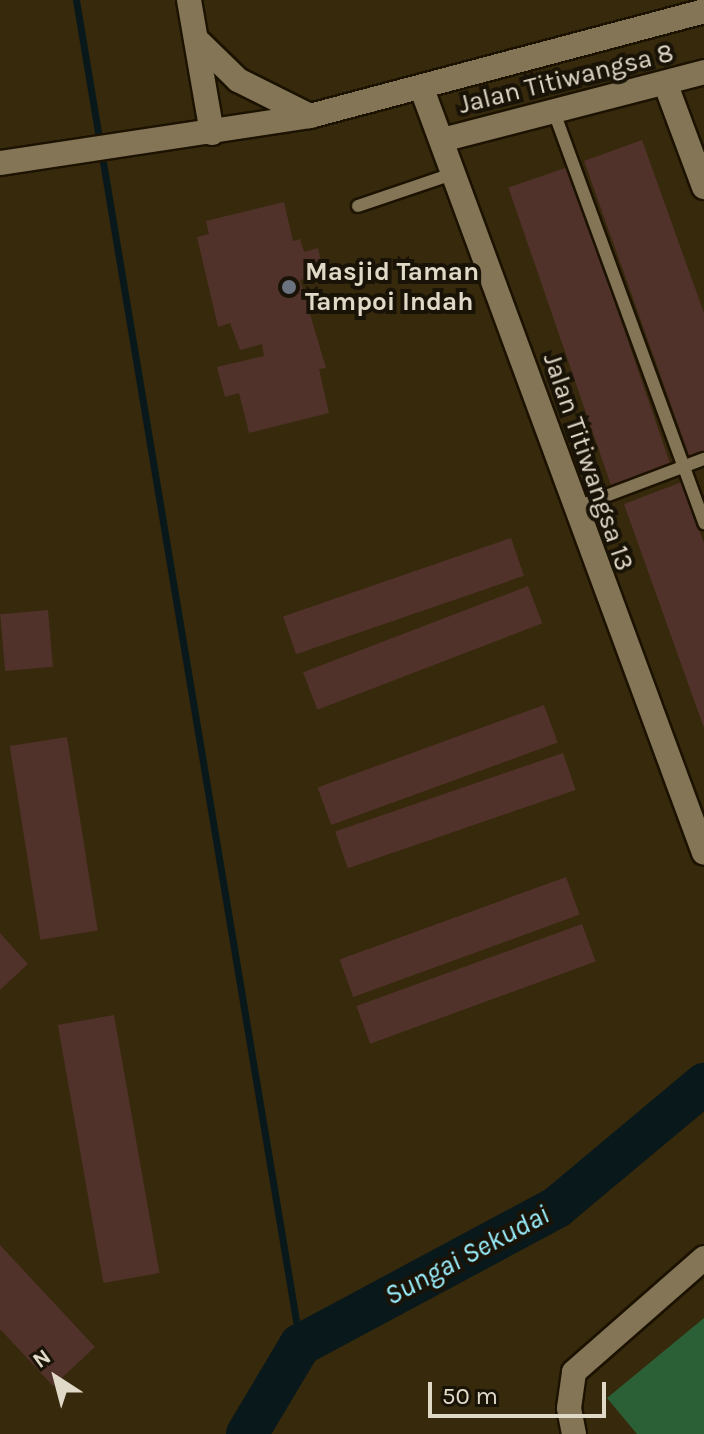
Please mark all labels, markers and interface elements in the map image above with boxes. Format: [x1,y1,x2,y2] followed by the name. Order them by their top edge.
[455,37,677,121] street label: Jalan Titiwangsa 8
[305,256,479,318] place label: Masjid Taman Tampoi Indah
[280,278,298,296] marker: Masjid Taman Tampoi Indah
[536,349,640,575] street label: Jalan Titiwangsa 13
[379,1197,555,1313] water label: Sungai Sekudai
[16,1338,96,1418] north arrow
[28,1343,56,1374] text: N
[432,1366,610,1416] scale bar
[442,1382,498,1410] text: 50 m

